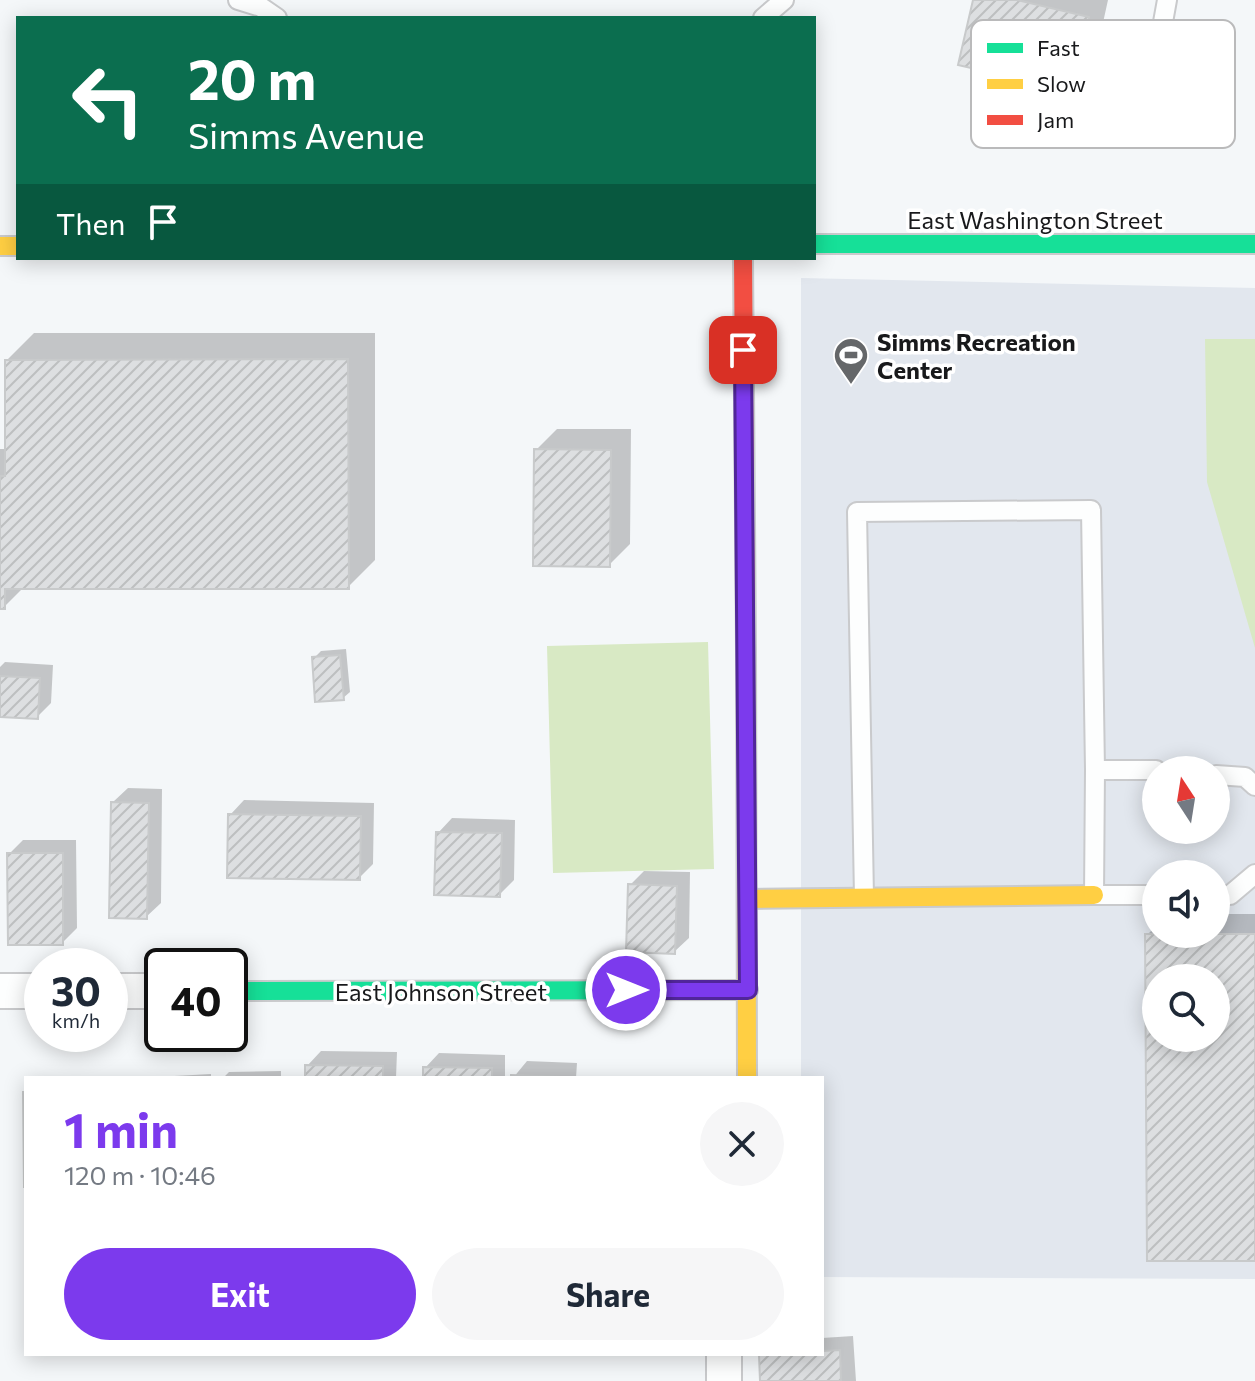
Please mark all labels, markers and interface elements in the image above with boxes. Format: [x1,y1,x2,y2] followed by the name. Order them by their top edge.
[971,20,1235,148] legend
[1037,34,1080,61] text: Fast
[188,43,316,112] text: 20 m
[56,48,160,152] icon: left
[1037,70,1086,97] text: Slow
[1037,106,1074,133] text: Jam
[188,112,424,156] text: Simms Avenue
[141,200,185,244] icon: arrive
[56,204,125,241] text: Then
[907,205,1163,234] street label: East Washington Street
[709,316,777,384] pin
[877,327,1076,384] place label: Simms Recreation Center
[721,328,765,372] icon: arrive
[832,336,870,386] sports icon: Simms Recreation Center
[1142,756,1230,844] north arrow
[1142,756,1230,1052] map controls
[1142,860,1230,948] button: sound
[144,948,248,1052] speed limit sign: 40
[584,948,668,1032] position arrow
[1142,964,1230,1052] button: search
[51,965,101,1014] text: 30
[335,977,547,1006] street label: East Johnson Street
[52,1008,100,1032] text: km/h
[64,1099,178,1158] text: 1 min
[700,1102,784,1186] button: close
[64,1159,216,1190] text: 120 m · 10:46
[64,1248,416,1340] button: Exit
[432,1248,784,1340] button: Share

